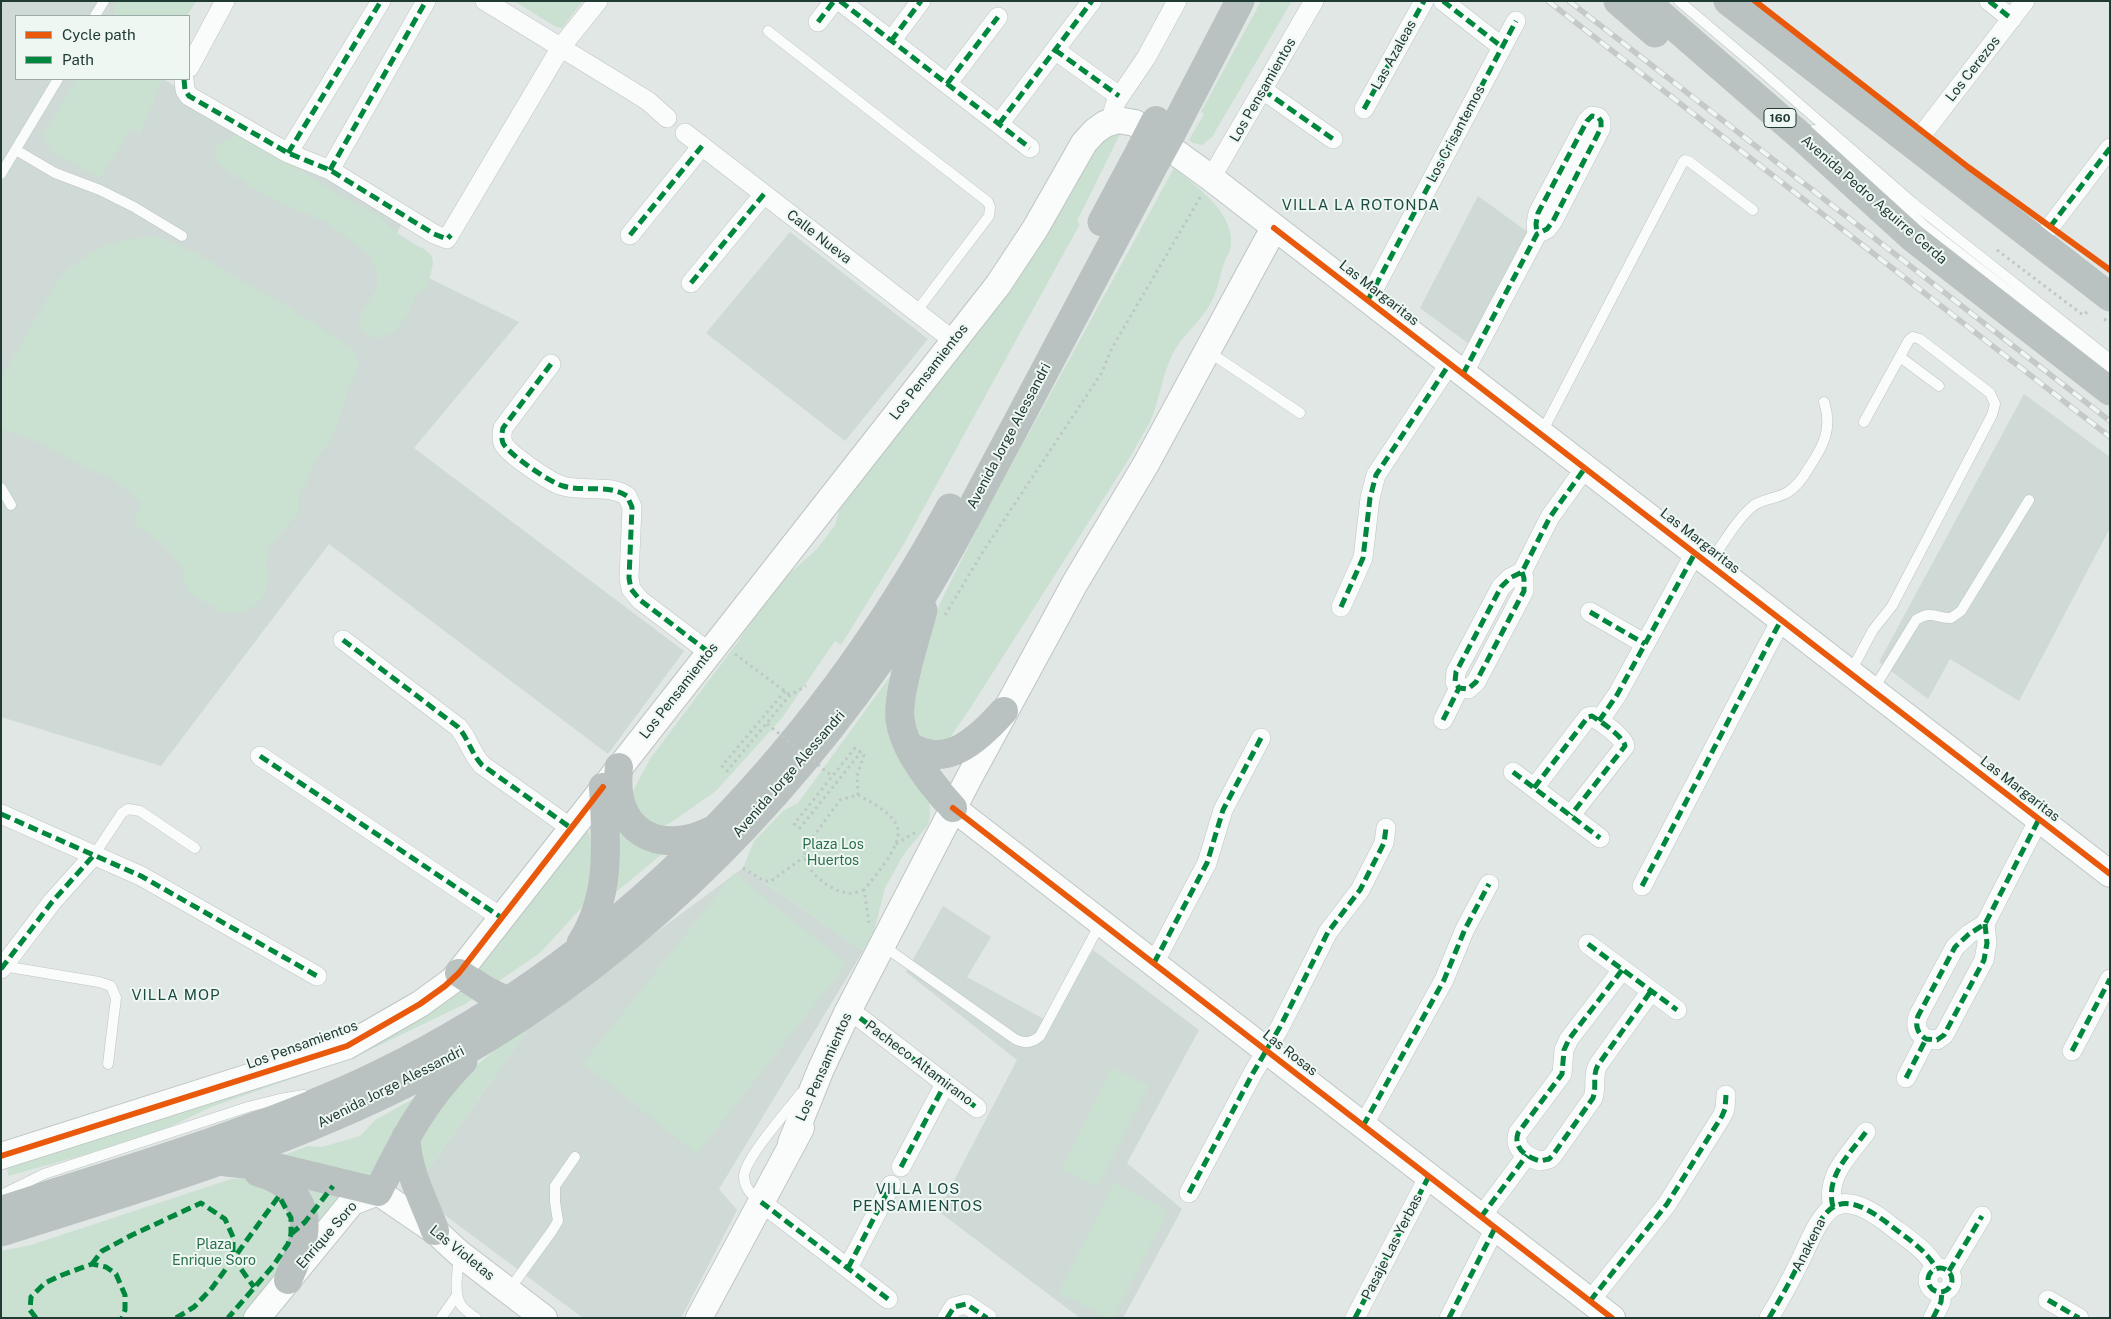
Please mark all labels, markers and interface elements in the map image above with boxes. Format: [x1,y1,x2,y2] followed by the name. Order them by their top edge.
[15,15,190,80] legend
[1368,17,1420,93] street label: Las Azaleas
[62,26,136,43] text: Cycle path
[1942,33,2004,105] street label: Los Cerezos
[1226,35,1300,145] street label: Los Pensamientos
[62,51,94,68] text: Path
[1423,83,1489,185] street label: Los Crisantemos
[1764,109,1796,128] road number: 160
[1798,132,1950,268] street label: Avenida Pedro Aguirre Cerda
[1280,196,1442,214] district label: VILLA LA ROTONDA
[783,206,855,268] street label: Calle Nueva
[1336,257,1422,329] street label: Las Margaritas
[886,321,972,423] street label: Los Pensamientos
[963,360,1055,512] street label: Avenida Jorge Alessandri
[1657,505,1743,577] street label: Las Margaritas
[636,640,722,742] street label: Los Pensamientos
[729,707,849,841] street label: Avenida Jorge Alessandri
[1977,753,2063,825] street label: Las Margaritas
[802,837,864,870] park label: Plaza Los Huertos
[130,986,222,1004] district label: VILLA MOP
[792,1010,856,1124] street label: Los Pensamientos
[244,1017,360,1073] street label: Los Pensamientos
[862,1017,976,1109] street label: Pacheco Altamirano
[1259,1026,1321,1080] street label: Las Rosas
[315,1043,467,1131] street label: Avenida Jorge Alessandri
[851,1180,985,1215] district label: VILLA LOS PENSAMIENTOS
[1358,1191,1426,1303] street label: Pasaje Las Yerbas
[293,1198,361,1272] street label: Enrique Soro
[1789,1216,1829,1274] street label: Anakena
[426,1222,498,1284] street label: Las Violetas
[172,1237,256,1270] park label: Plaza Enrique Soro

